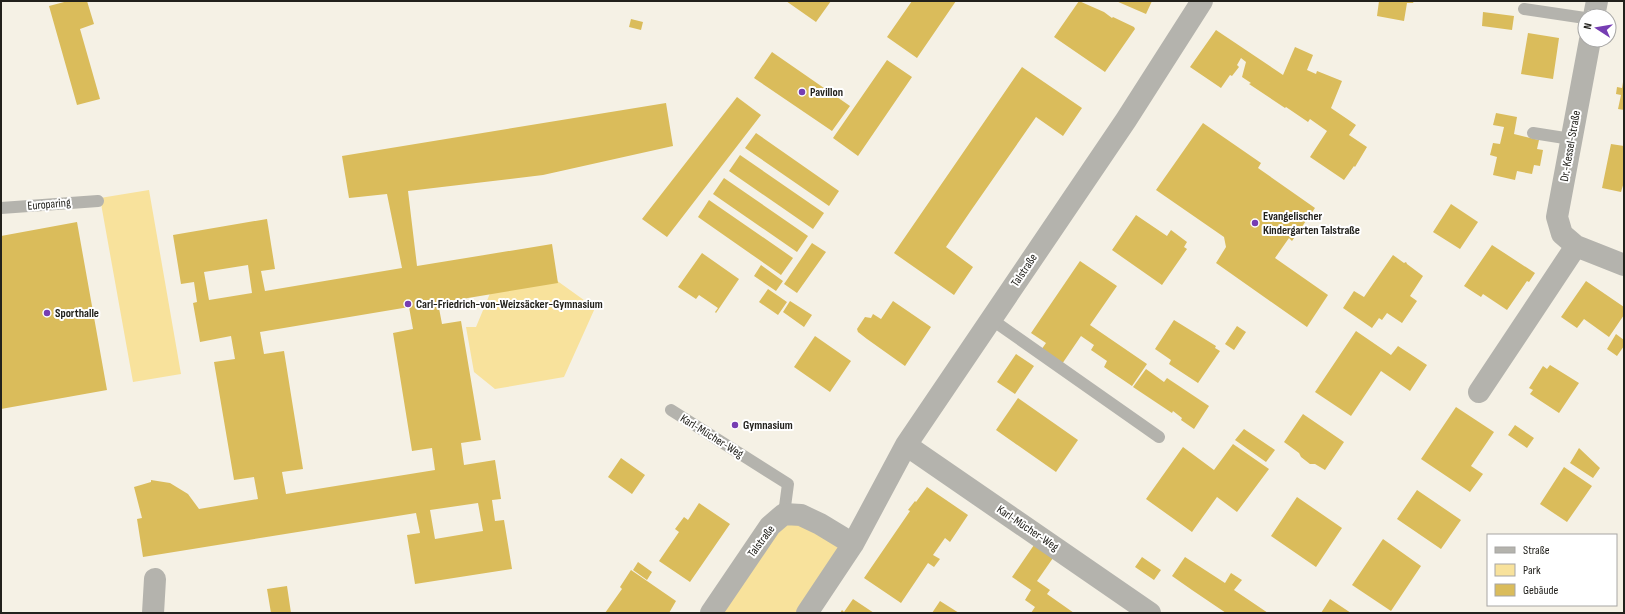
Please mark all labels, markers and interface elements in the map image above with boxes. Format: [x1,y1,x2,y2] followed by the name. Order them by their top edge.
[1577,8,1617,48] north arrow
[1581,22,1595,30] text: N
[810,85,843,100] place label: Pavillon
[797,87,807,97] marker: Pavillon
[1557,109,1584,183] street label: Dr.-Kessel-Straße
[27,195,72,214] street label: Europaring
[1263,209,1360,238] place label: Evangelischer Kindergarten Talstraße
[1250,218,1260,228] marker: Evangelischer Kindergarten Talstraße
[1008,251,1041,290] street label: Talstraße
[416,297,603,312] place label: Carl-Friedrich-von-Weizsäcker-Gymnasium
[403,299,413,309] marker: Carl-Friedrich-von-Weizsäcker-Gymnasium
[55,306,99,321] place label: Sporthalle
[42,308,52,318] marker: Sporthalle
[677,411,746,462] street label: Karl-Mücher-Weg
[743,418,793,433] place label: Gymnasium
[730,420,740,430] marker: Gymnasium
[994,502,1062,555] street label: Karl-Mücher-Weg
[744,522,779,560] street label: Talstraße
[1487,534,1617,606] legend
[1523,543,1550,558] text: Straße
[1523,563,1541,578] text: Park
[1523,583,1558,598] text: Gebäude

